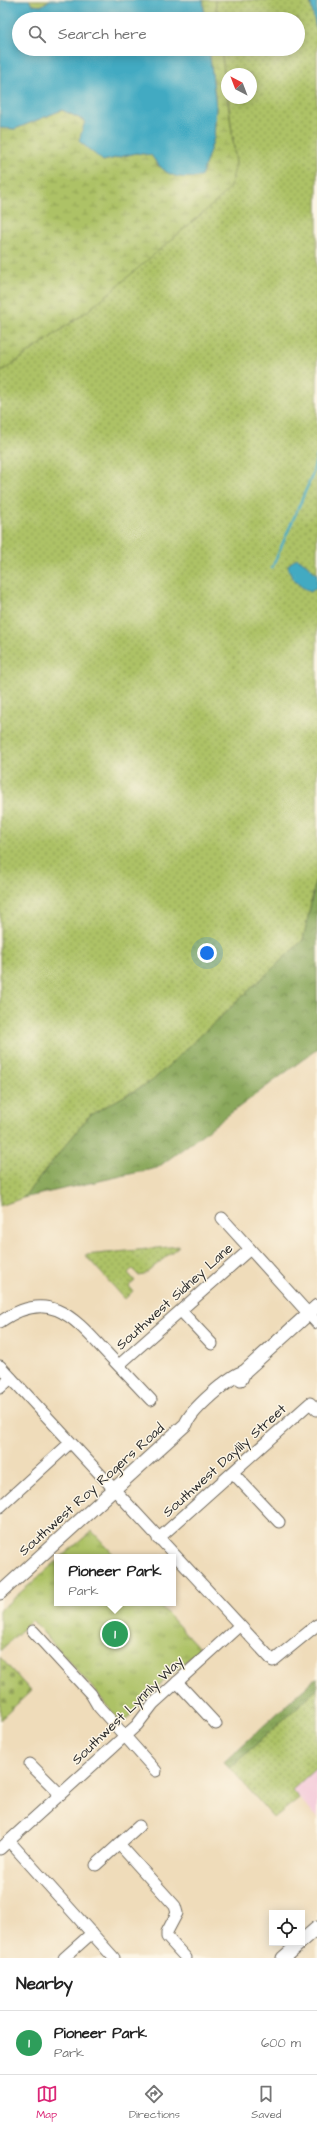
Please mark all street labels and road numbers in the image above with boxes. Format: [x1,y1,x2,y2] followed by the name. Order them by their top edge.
[112,1238,238,1355] street label: Southwest Sidney Lane
[158,1399,291,1522] street label: Southwest Daylily Street
[14,1419,169,1561] street label: Southwest Roy Rogers Road
[67,1652,188,1770] street label: Southwest Lynnly Way

